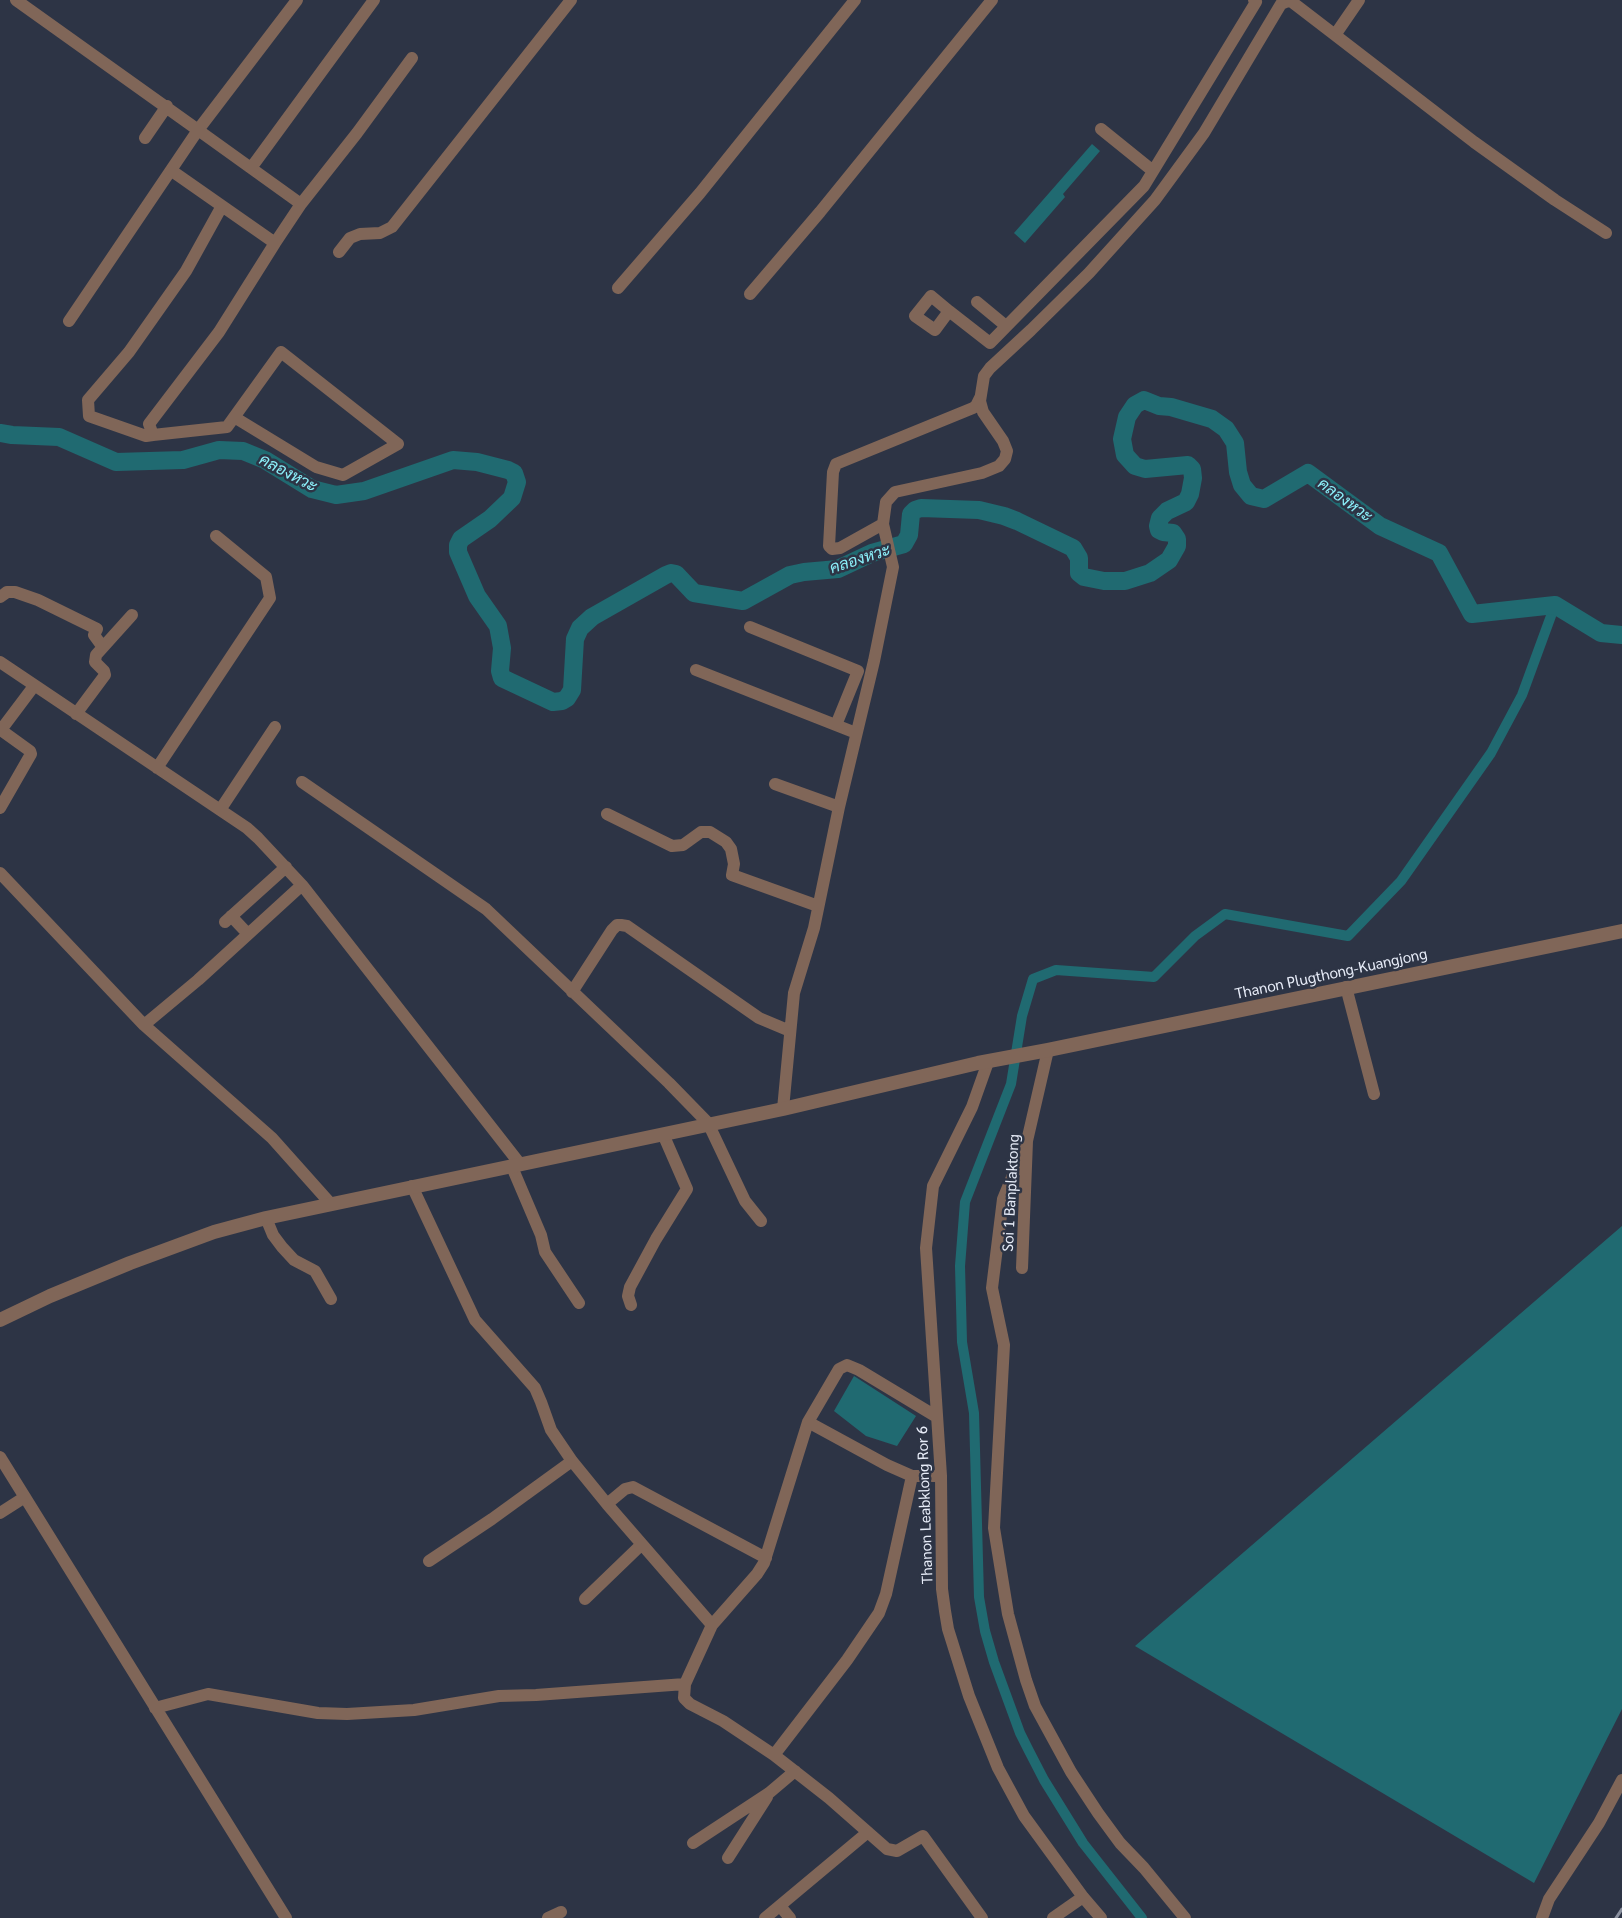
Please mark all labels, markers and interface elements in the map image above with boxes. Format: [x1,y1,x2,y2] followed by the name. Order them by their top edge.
[256,450,320,496] water label: คลองหวะ
[1314,474,1376,526] water label: คลองหวะ
[827,540,893,578] water label: คลองหวะ
[1233,945,1429,1003] street label: Thanon Plugthong-Kuangjong
[999,1134,1023,1252] street label: Soi 1 Banplaktong
[913,1426,937,1584] street label: Thanon Leabklong Ror 6

